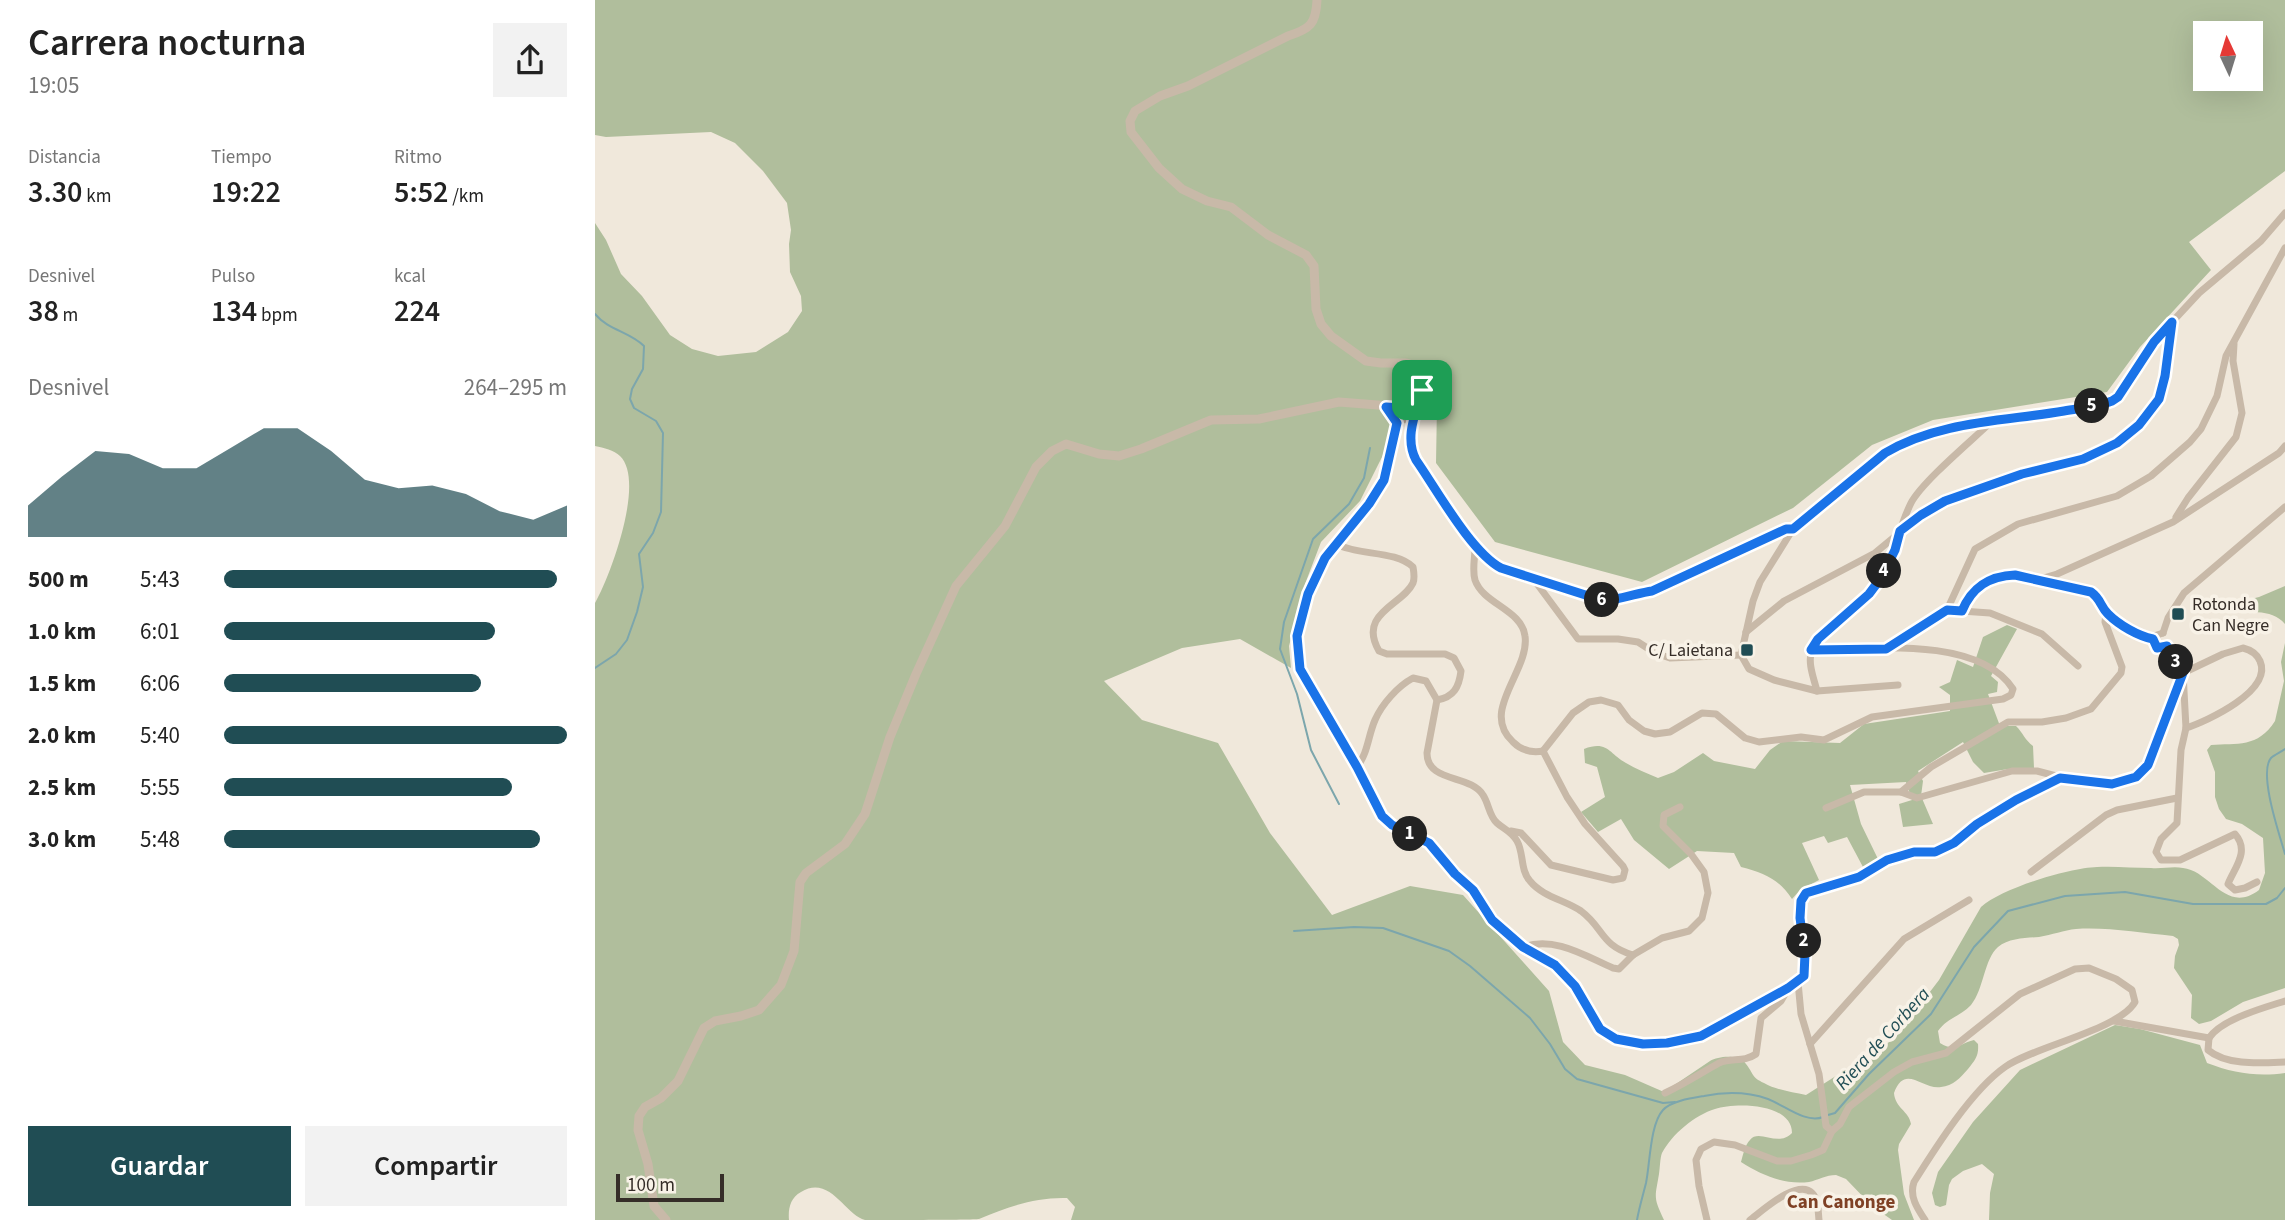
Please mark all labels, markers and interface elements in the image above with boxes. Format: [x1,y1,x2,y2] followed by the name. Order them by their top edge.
[28,16,306,70] text: Carrera nocturna
[2193,21,2263,91] north arrow
[2193,21,2263,91] map controls
[493,23,567,97] button: share
[28,69,79,102] text: 19:05
[28,144,101,171] text: Distancia
[211,144,272,171] text: Tiempo
[394,144,442,171] text: Ritmo
[28,171,82,214] text: 3.30
[211,171,281,214] text: 19:22
[394,171,448,214] text: 5:52
[82,183,111,210] text: km
[448,183,484,210] text: /km
[28,263,95,290] text: Desnivel
[211,263,255,290] text: Pulso
[394,263,426,290] text: kcal
[28,290,59,333] text: 38
[211,290,257,333] text: 134
[394,290,440,333] text: 224
[59,302,78,329] text: m
[257,302,298,329] text: bpm
[1392,360,1452,420] pin
[28,371,109,404] text: Desnivel
[464,371,567,404] text: 264–295 m
[1403,371,1441,409] icon: arrive
[2075,388,2109,424] pin: 5
[2086,392,2097,419] text: 5
[1867,554,1901,588] pin: 4
[1878,557,1889,584] text: 4
[28,563,89,596] text: 500 m
[140,563,180,596] text: 5:43
[1585,582,1619,618] pin: 6
[1596,586,1607,613] text: 6
[2192,592,2269,638] place label: Rotonda Can Negre
[2170,606,2186,622] marker: Rotonda Can Negre
[28,615,96,648] text: 1.0 km
[140,615,180,648] text: 6:01
[1648,638,1733,663] place label: C/ Laietana
[1739,642,1755,658] marker: C/ Laietana
[2159,644,2193,680] pin: 3
[2170,648,2181,675] text: 3
[28,667,96,700] text: 1.5 km
[140,667,180,700] text: 6:06
[28,719,96,752] text: 2.0 km
[140,719,180,752] text: 5:40
[28,771,96,804] text: 2.5 km
[140,771,180,804] text: 5:55
[1393,816,1427,852] pin: 1
[1404,820,1415,847] text: 1
[28,823,96,856] text: 3.0 km
[140,823,180,856] text: 5:48
[1787,923,1821,958] pin: 2
[1798,927,1809,954] text: 2
[1829,982,1937,1096] water label: Riera de Corbera
[28,1126,291,1206] button: Guardar
[305,1126,567,1206] button: Compartir
[616,1171,725,1203] scale bar
[627,1172,675,1199] text: 100 m
[1787,1189,1896,1216] district label: Can Canonge

